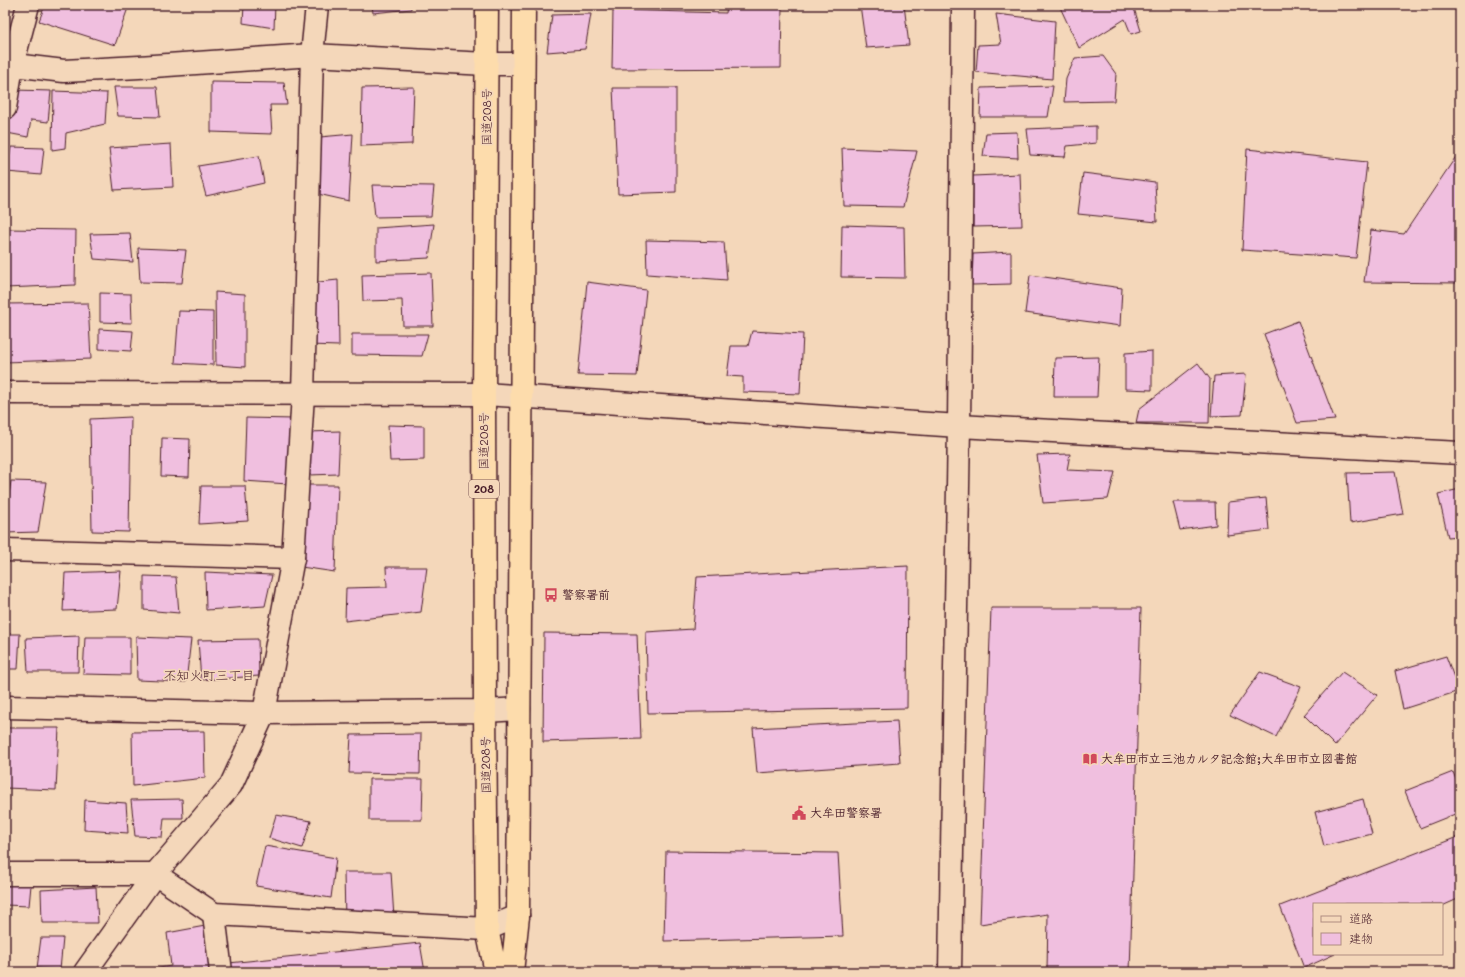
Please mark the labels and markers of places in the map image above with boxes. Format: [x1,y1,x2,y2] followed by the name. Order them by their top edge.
[562,586,610,602] place label: 警察署前
[543,587,559,603] bus stop icon: 警察署前
[1101,750,1357,766] place label: 大牟田市立三池カルタ記念館;大牟田市立図書館
[1082,751,1098,767] library icon: 大牟田市立三池カルタ記念館;大牟田市立図書館
[810,804,882,820] place label: 大牟田警察署
[791,805,807,821] public building icon: 大牟田警察署

